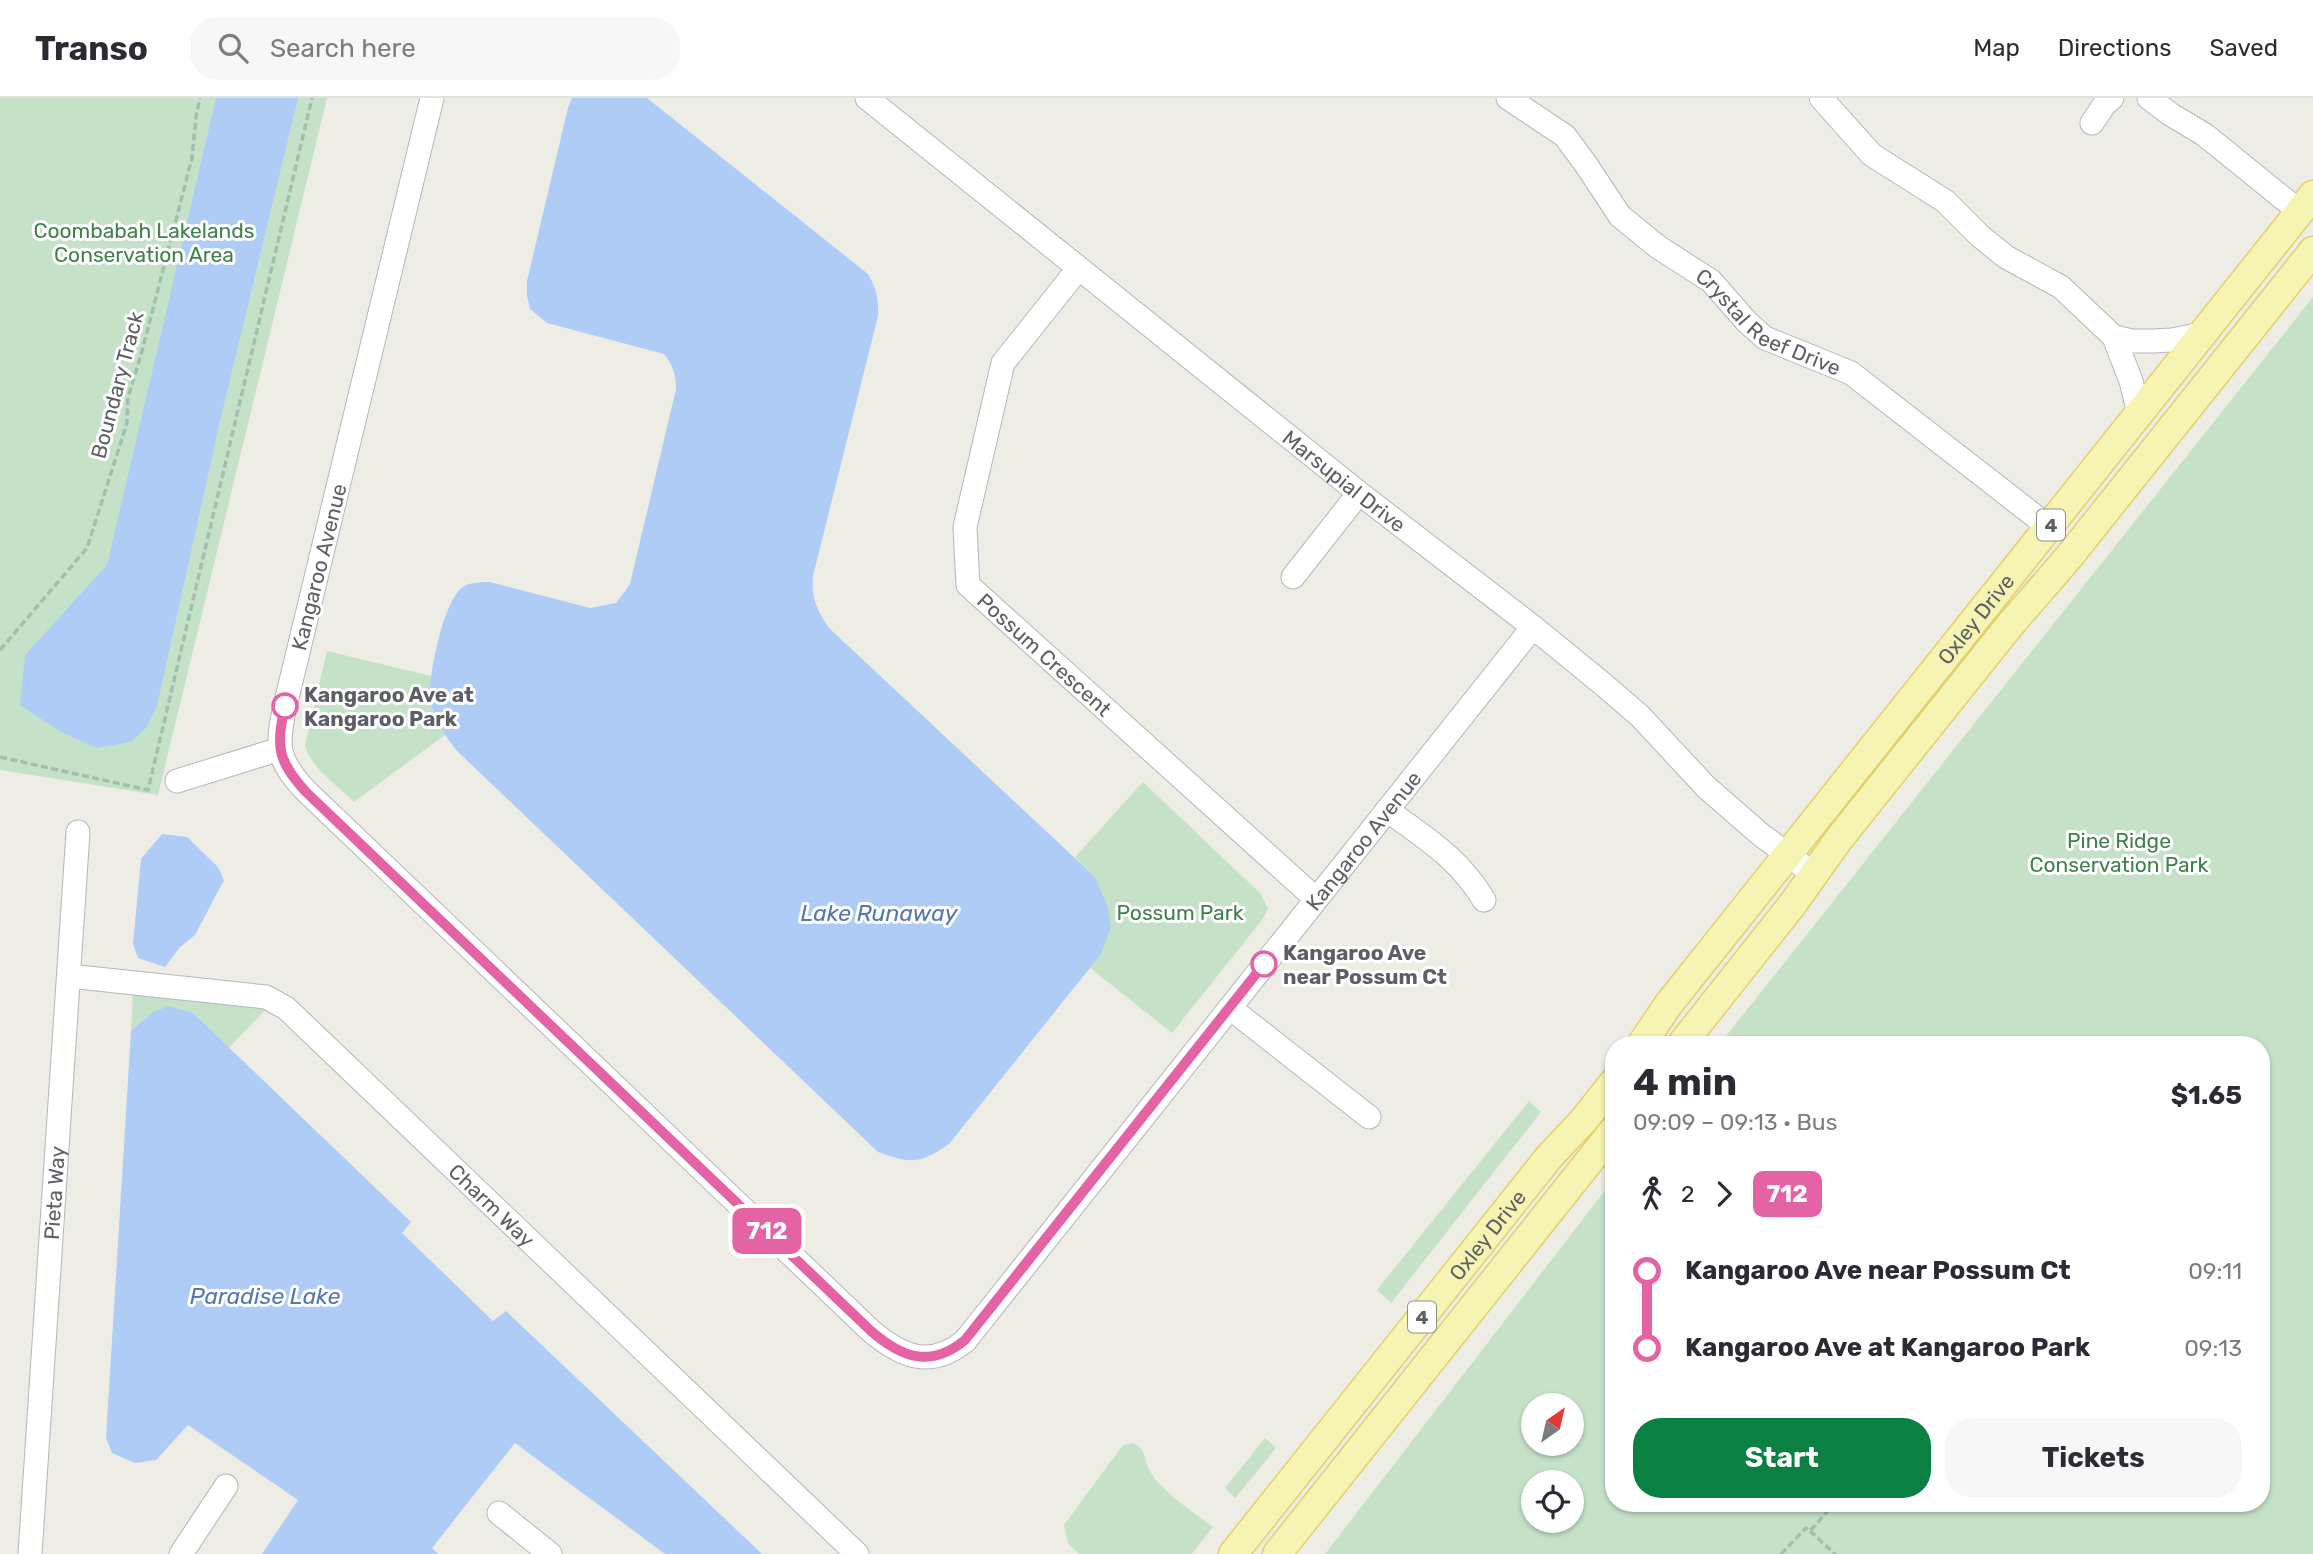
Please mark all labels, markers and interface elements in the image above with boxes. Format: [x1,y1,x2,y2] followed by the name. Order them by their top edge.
[190,17,680,80] search box
[35,29,148,68] text: Transo
[214,29,252,67] icon: search
[270,33,416,64] text: Search here
[1973,34,2020,62] text: Map
[2058,34,2171,62] text: Directions
[2209,34,2278,62] text: Saved
[34,218,255,267] park label: Coombabah Lakelands Conservation Area
[1692,262,1845,380] street label: Crystal Reef Drive
[85,308,149,461] street label: Boundary Track
[1278,425,1411,537] street label: Marsupial Drive
[286,481,352,653] street label: Kangaroo Avenue
[2037,510,2065,540] road number: 4
[1932,568,2019,669] street label: Oxley Drive
[973,587,1117,721] street label: Possum Crescent
[304,682,474,731] place label: Kangaroo Ave at Kangaroo Park
[272,693,298,719] marker: Kangaroo Ave at Kangaroo Park
[1300,766,1426,915] street label: Kangaroo Avenue
[2030,828,2209,877] park label: Pine Ridge Conservation Park
[800,899,959,927] water label: Lake Runaway
[1117,900,1244,925] park label: Possum Park
[1283,940,1447,989] place label: Kangaroo Ave near Possum Ct
[1251,951,1277,977] marker: Kangaroo Ave near Possum Ct
[1633,1059,1737,1105] text: 4 min
[2171,1080,2242,1111] text: $1.65
[1633,1108,1837,1136] text: 09:09 – 09:13 · Bus
[38,1145,70,1241] street label: Pieta Way
[444,1158,540,1252] street label: Charm Way
[1633,1175,1671,1213] icon: walk
[1705,1175,1743,1213] icon: forward
[1681,1180,1695,1208] text: 2
[1767,1180,1808,1208] text: 712
[1443,1184,1531,1285] street label: Oxley Drive
[727,1208,807,1254] line badge: 712
[746,1217,788,1245] text: 712
[1685,1255,2071,1286] text: Kangaroo Ave near Possum Ct
[2188,1257,2242,1285] text: 09:11
[190,1282,340,1310] water label: Paradise Lake
[1408,1302,1436,1332] road number: 4
[1685,1332,2090,1363] text: Kangaroo Ave at Kangaroo Park
[2184,1334,2242,1362] text: 09:13
[1521,1393,1584,1456] north arrow
[1521,1393,1584,1533] map controls
[1633,1418,1931,1498] button: Start
[1945,1418,2242,1498] button: Tickets
[1521,1470,1584,1533] button: locate

